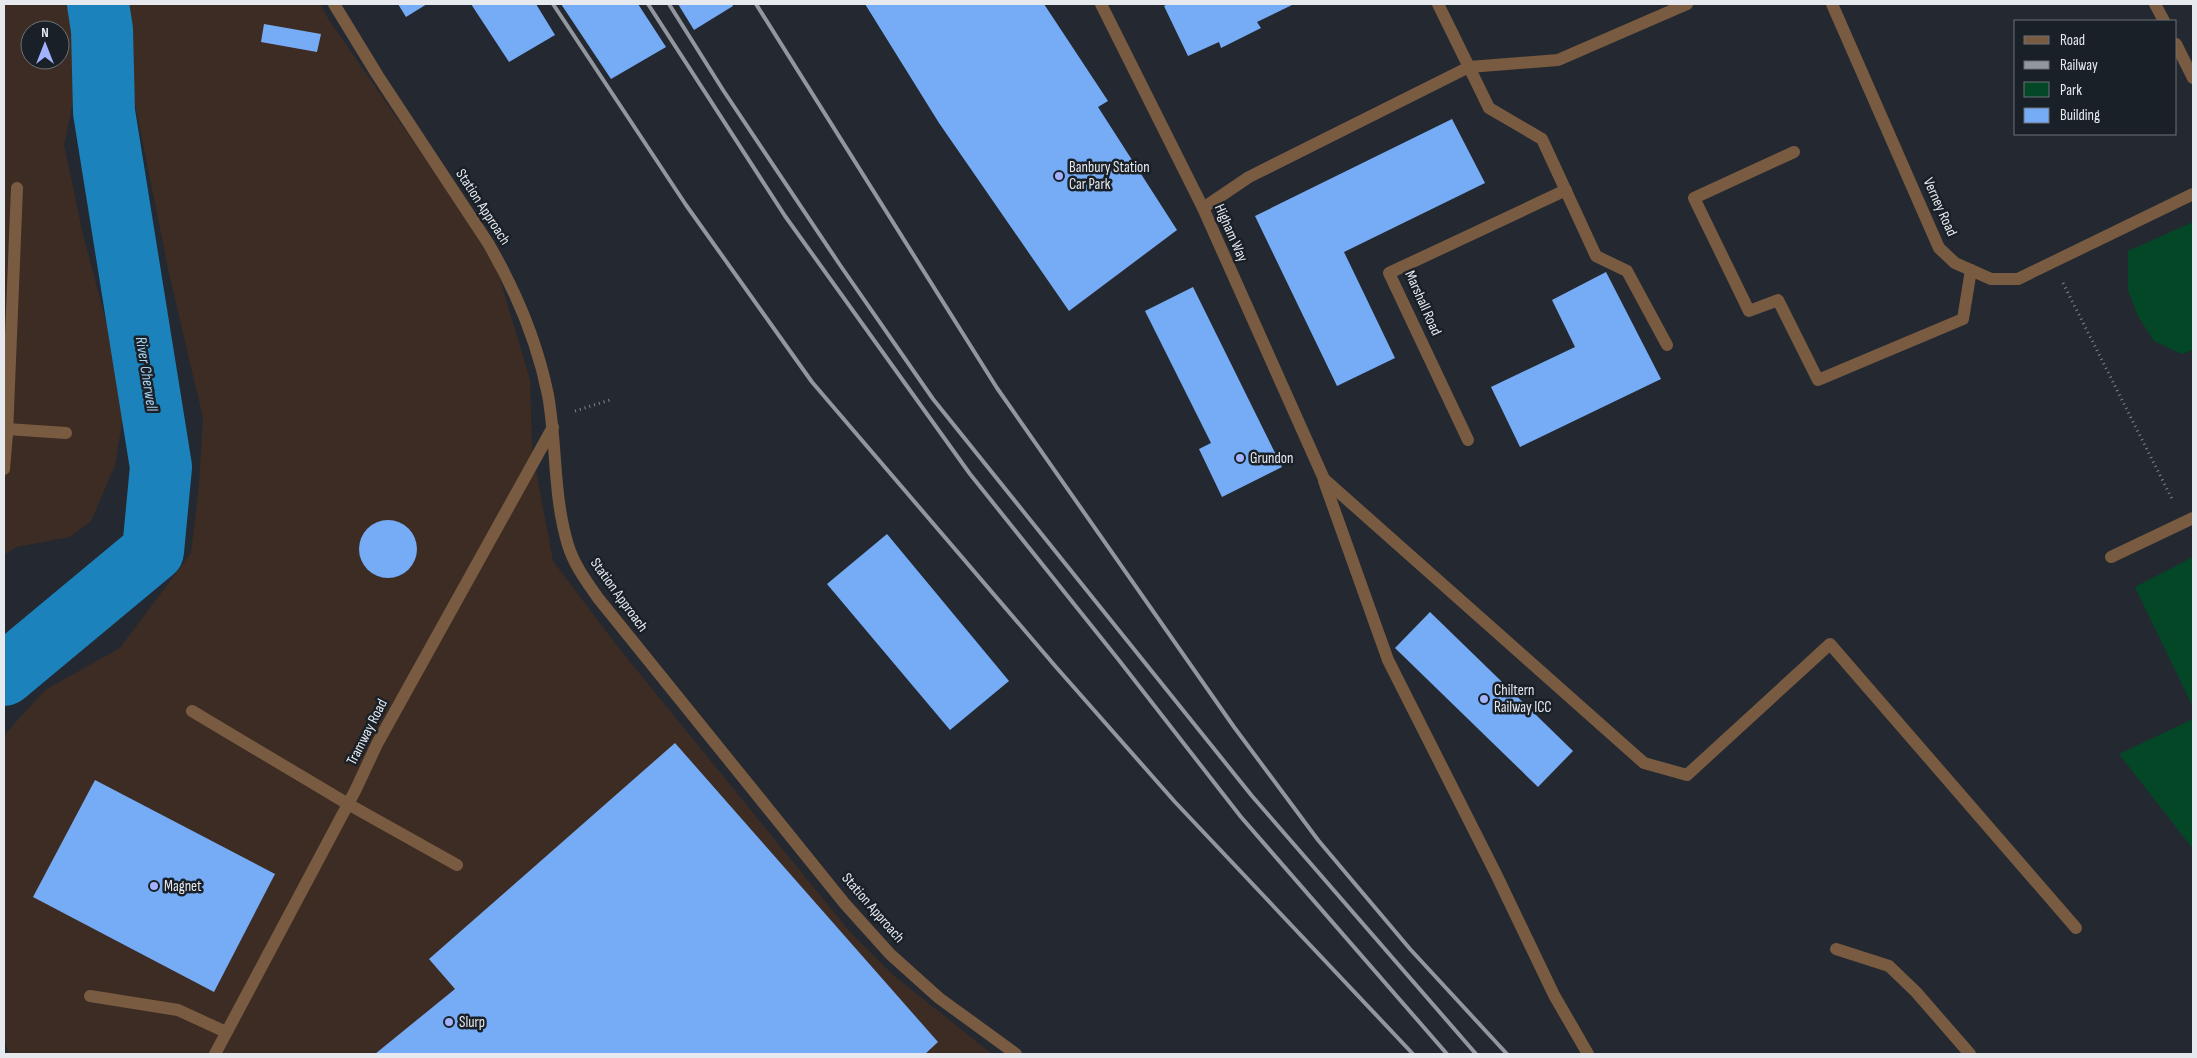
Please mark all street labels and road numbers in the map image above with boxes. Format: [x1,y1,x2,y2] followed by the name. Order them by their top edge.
[451,165,515,249] street label: Station Approach
[1919,175,1961,239] street label: Verney Road
[1210,201,1252,265] street label: Higham Way
[1400,267,1446,339] street label: Marshall Road
[586,554,652,636] street label: Station Approach
[342,696,392,768] street label: Tramway Road
[837,869,909,947] street label: Station Approach

